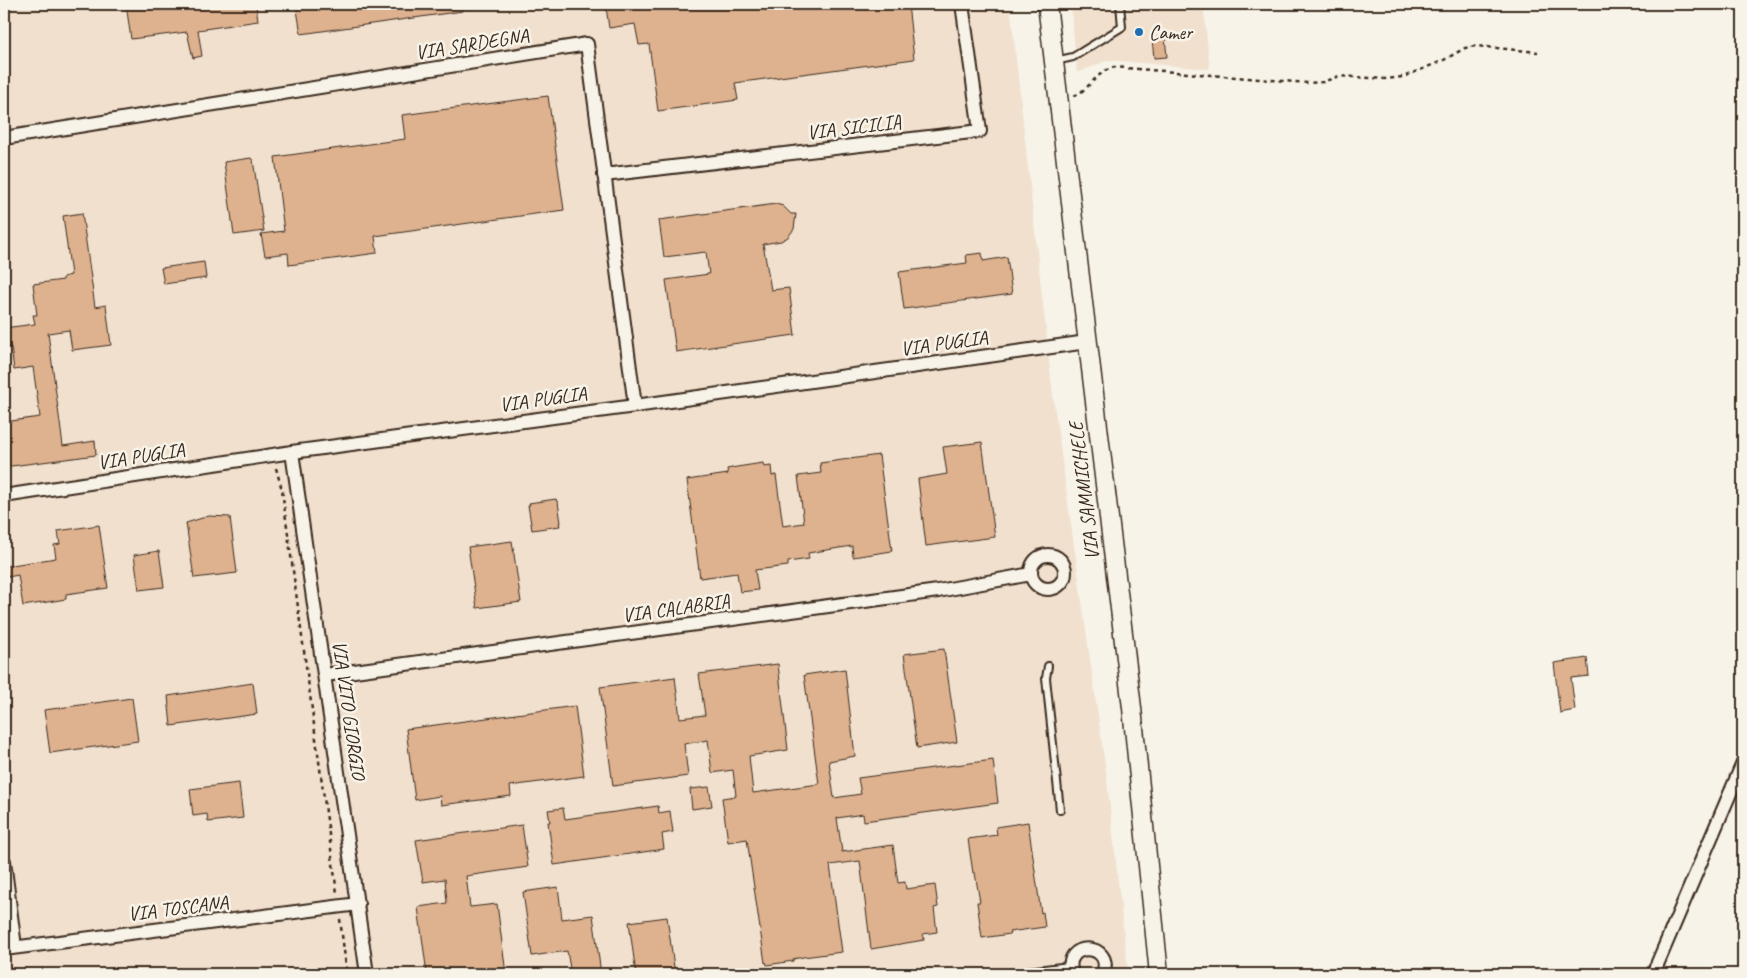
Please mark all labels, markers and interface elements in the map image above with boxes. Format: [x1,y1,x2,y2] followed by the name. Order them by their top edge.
[1149,20,1194,45] place label: Camer
[414,23,531,65] street label: VIA SARDEGNA
[1133,26,1145,38] marker: Camer
[806,109,903,145] street label: VIA SICILIA
[899,324,990,361] street label: VIA PUGLIA
[498,380,589,417] street label: VIA PUGLIA
[1063,417,1105,562] street label: VIA SAMMICHELE
[96,437,187,475] street label: VIA PUGLIA
[621,588,732,628] street label: VIA CALABRIA
[327,639,371,783] street label: VIA VITO GIORGIO
[126,889,230,927] street label: VIA TOSCANA

